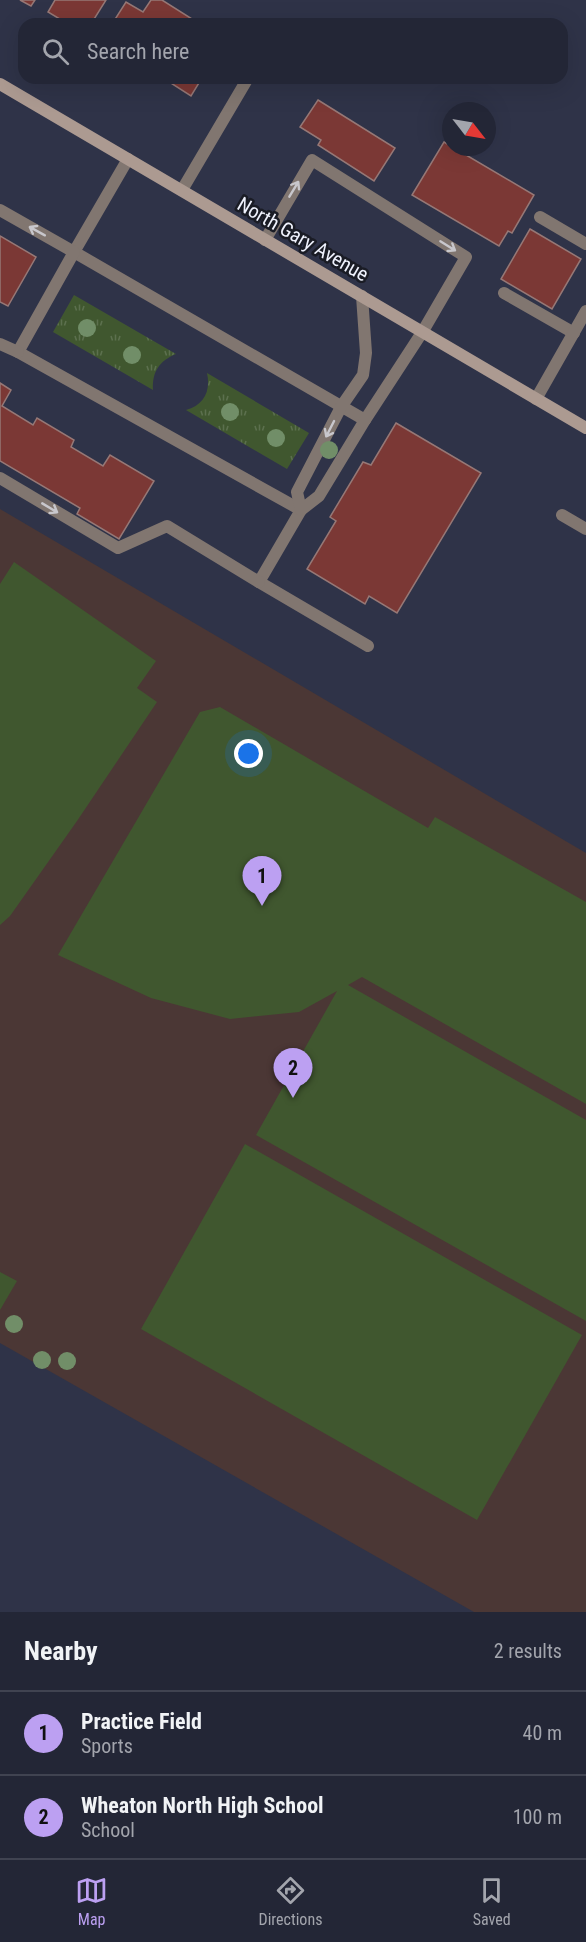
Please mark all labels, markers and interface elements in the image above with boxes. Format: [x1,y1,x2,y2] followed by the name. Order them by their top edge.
[18,18,568,84] search box
[39,35,72,68] icon: search
[87,39,189,64] text: Search here
[442,102,496,156] north arrow
[289,181,301,198] one-way arrow
[233,192,373,286] street label: North Gary Avenue
[29,225,46,237] one-way arrow
[439,240,456,252] one-way arrow
[324,419,335,437] one-way arrow
[41,502,58,514] one-way arrow
[234,739,263,768] your location
[242,856,282,906] pin: 1
[274,1048,312,1098] pin: 2
[24,1636,98,1666] text: Nearby
[494,1639,562,1663] text: 2 results
[81,1709,202,1734] text: Practice Field
[38,1721,49,1745] text: 1
[523,1721,562,1745] text: 40 m
[81,1734,133,1758] text: Sports
[81,1793,324,1818] text: Wheaton North High School
[38,1805,49,1829] text: 2
[513,1805,562,1829] text: 100 m
[81,1818,135,1842] text: School
[75,1874,108,1929] tab: Map
[259,1874,322,1929] tab: Directions
[473,1874,511,1929] tab: Saved

